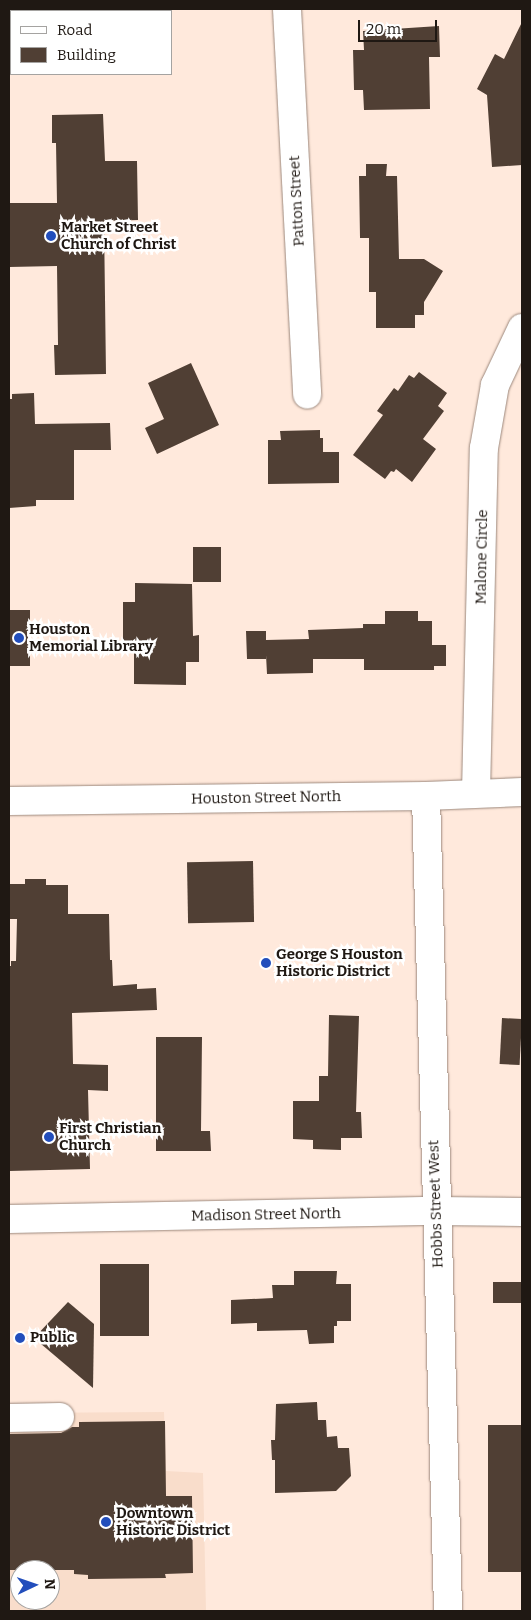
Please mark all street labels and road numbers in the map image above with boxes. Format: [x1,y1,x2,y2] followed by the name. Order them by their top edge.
[286,155,308,247] street label: Patton Street
[472,509,492,605] street label: Malone Circle
[191,788,341,808] street label: Houston Street North
[425,1140,447,1268] street label: Hobbs Street West
[191,1205,341,1225] street label: Madison Street North

